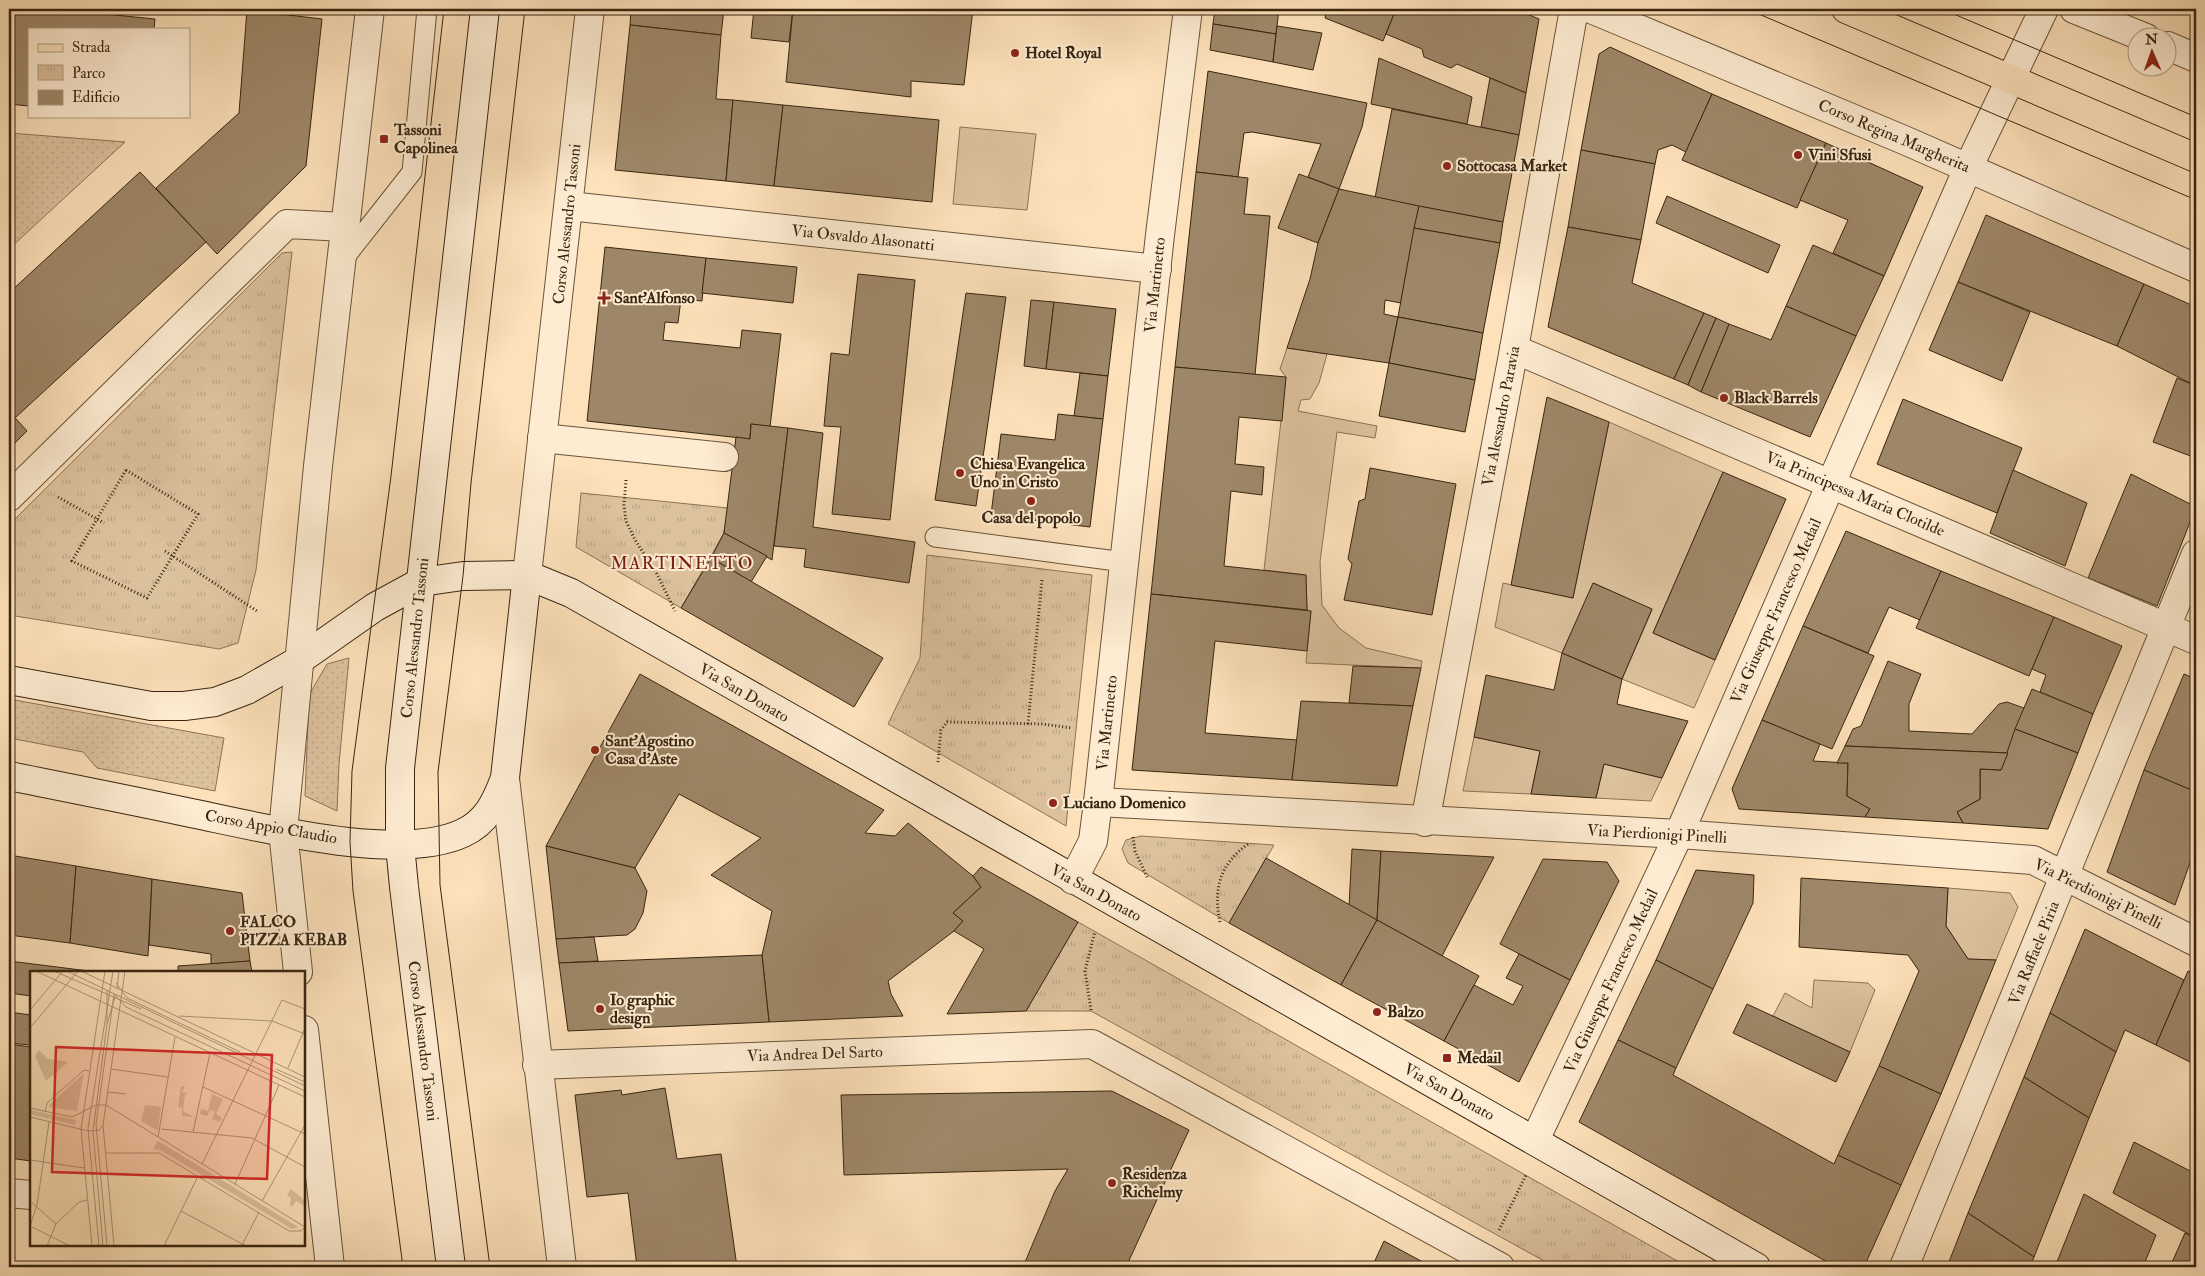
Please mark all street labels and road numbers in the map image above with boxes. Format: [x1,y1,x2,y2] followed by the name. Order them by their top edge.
[1815,95,1973,177] street label: Corso Regina Margherita
[549,143,585,305] street label: Corso Alessandro Tassoni
[790,221,936,255] street label: Via Osvaldo Alasonatti
[1140,236,1170,334] street label: Via Martinetto
[1478,344,1524,488] street label: Via Alessandro Paravia
[1762,447,1948,542] street label: Via Principessa Maria Clotilde
[1726,515,1827,707] street label: Via Giuseppe Francesco Medail
[397,557,433,719] street label: Corso Alessandro Tassoni
[695,659,793,727] street label: Via San Donato
[1092,674,1122,772] street label: Via Martinetto
[203,806,339,850] street label: Corso Appio Claudio
[1586,820,1728,848] street label: Via Pierdionigi Pinelli
[2031,854,2165,934] street label: Via Pierdionigi Pinelli
[1047,860,1145,926] street label: Via San Donato
[1559,886,1663,1077] street label: Via Giuseppe Francesco Medail
[2004,898,2064,1008] street label: Via Raffaele Piria
[403,960,443,1122] street label: Corso Alessandro Tassoni
[747,1042,883,1066] street label: Via Andrea Del Sarto
[1400,1059,1498,1125] street label: Via San Donato

